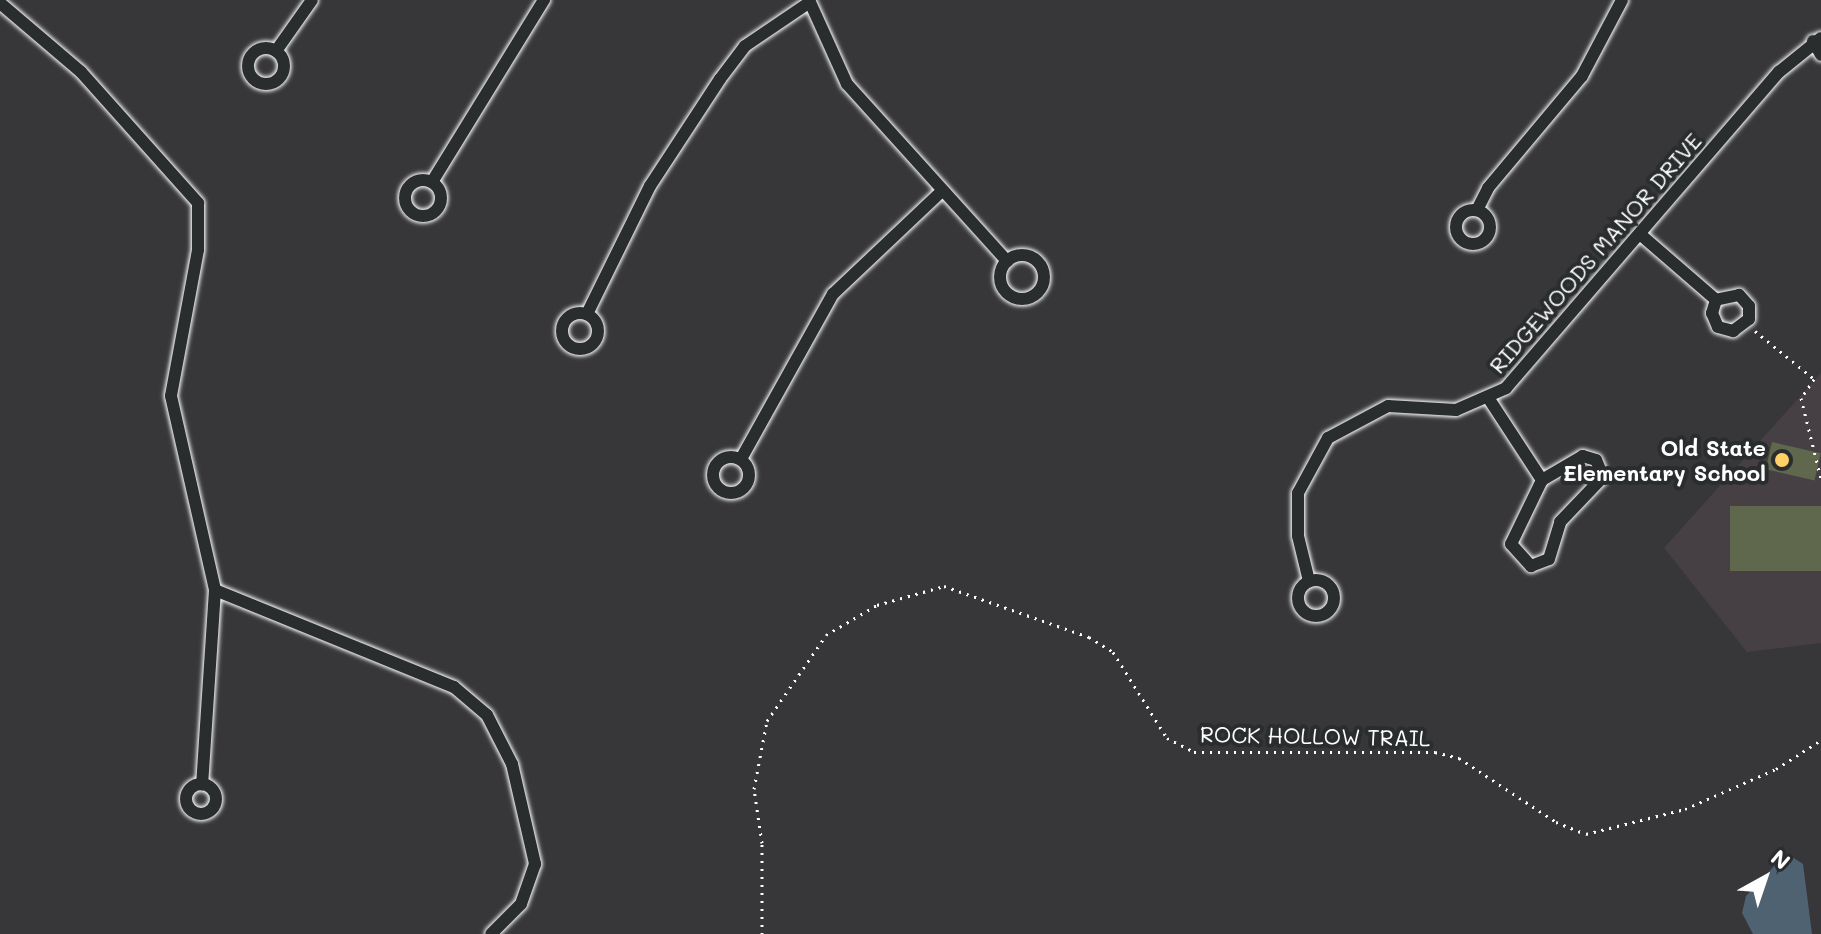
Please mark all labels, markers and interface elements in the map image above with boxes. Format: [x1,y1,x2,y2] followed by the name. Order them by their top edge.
[1483,128,1707,378] street label: RIDGEWOODS MANOR DRIVE
[1563,434,1766,486] place label: Old State Elementary School
[1773,451,1791,469] marker: Old State Elementary School
[1200,721,1430,751] street label: ROCK HOLLOW TRAIL
[1725,838,1805,918] north arrow
[1765,843,1796,876] text: N

